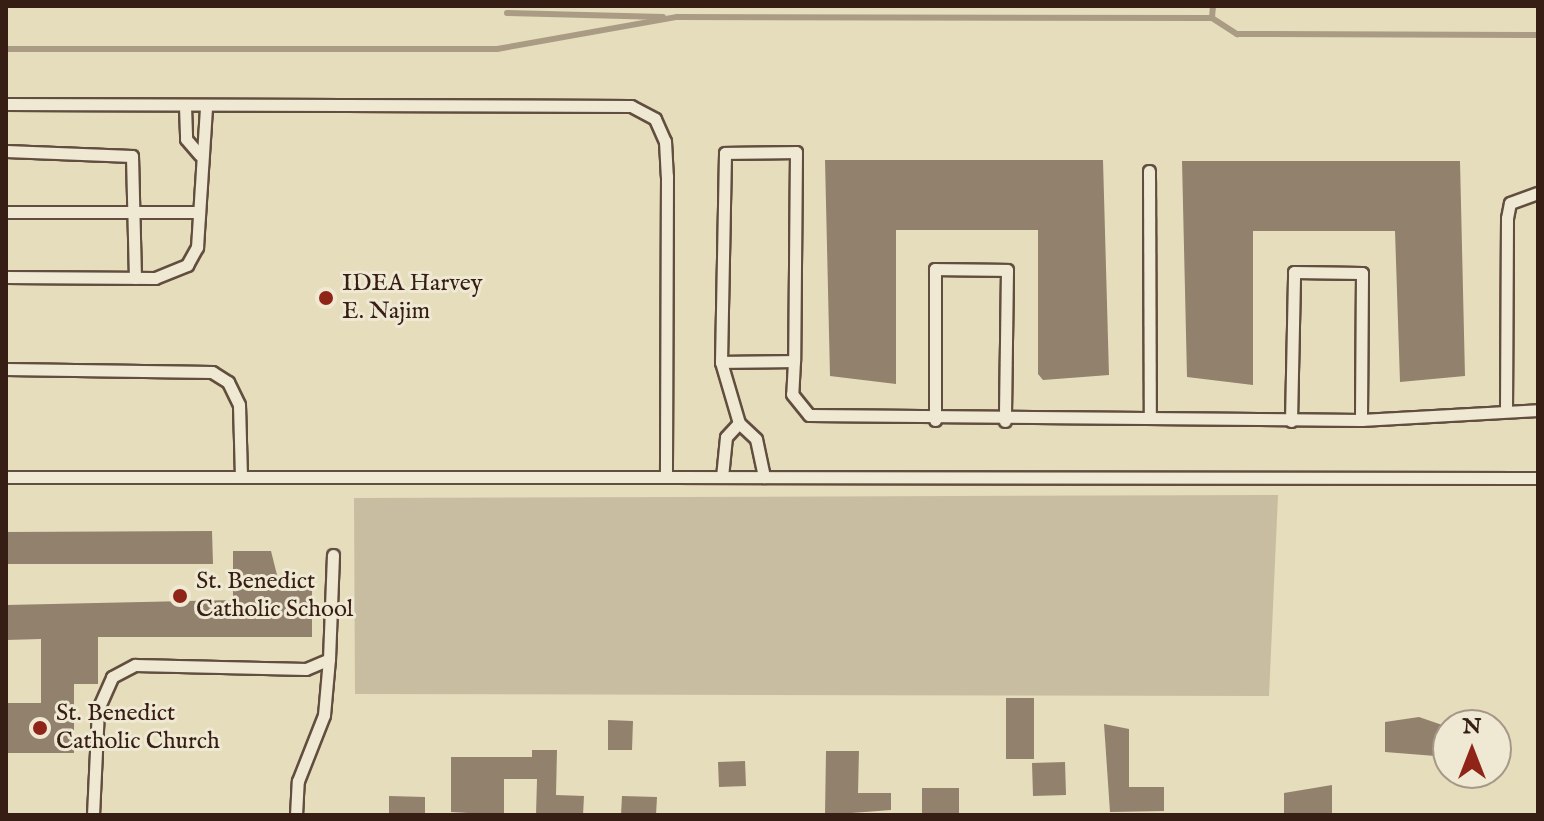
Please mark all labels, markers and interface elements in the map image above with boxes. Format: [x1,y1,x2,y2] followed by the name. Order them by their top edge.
[342,270,483,326] place label: IDEA Harvey E. Najim
[317,289,335,307] marker: IDEA Harvey E. Najim
[196,568,353,624] place label: St. Benedict Catholic School
[171,587,189,605] marker: St. Benedict Catholic School
[56,700,220,756] place label: St. Benedict Catholic Church
[1432,709,1512,789] north arrow
[1462,713,1482,741] text: N
[31,719,49,737] marker: St. Benedict Catholic Church

